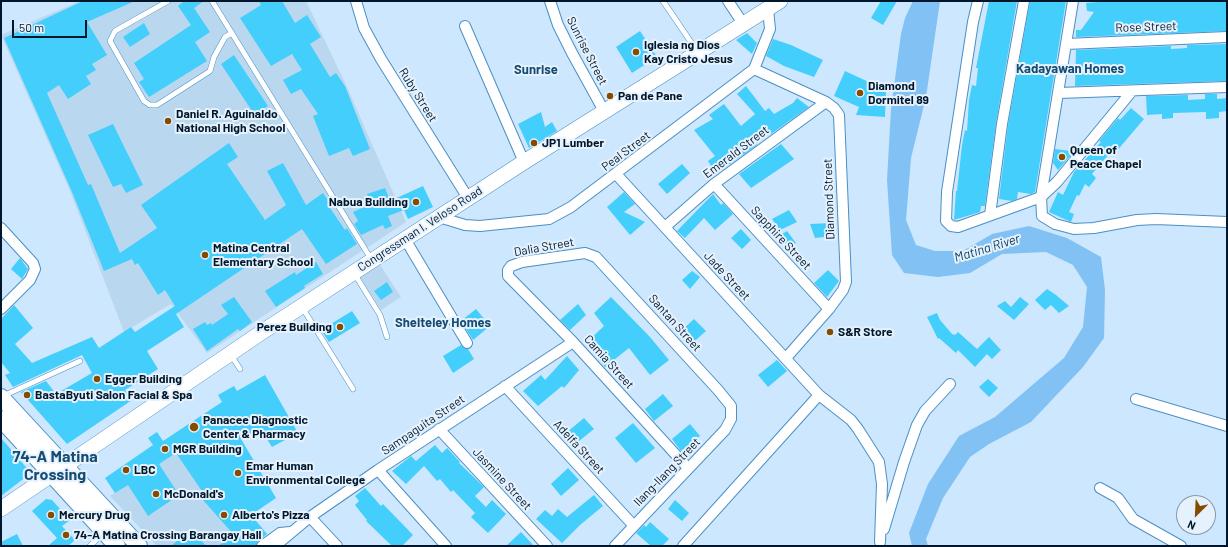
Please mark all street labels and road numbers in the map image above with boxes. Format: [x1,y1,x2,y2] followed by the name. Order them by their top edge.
[564,14,610,88] street label: Sunrise Street
[1115,19,1177,35] street label: Rose Street
[396,65,440,125] street label: Ruby Street
[700,123,772,181] street label: Emerald Street
[599,128,653,174] street label: Peal Street
[820,158,838,240] street label: Diamond Street
[355,183,485,275] street label: Congressman I. Veloso Road
[748,203,814,273] street label: Sapphire Street
[513,235,575,259] street label: Dalia Street
[701,249,753,303] street label: Jade Street
[646,292,704,354] street label: Santan Street
[581,332,637,392] street label: Camia Street
[379,392,467,458] street label: Sampaguita Street
[550,417,608,477] street label: Adelfa Street
[631,435,703,509] street label: Ilang-Ilang Street
[470,445,534,513] street label: Jasmine Street

